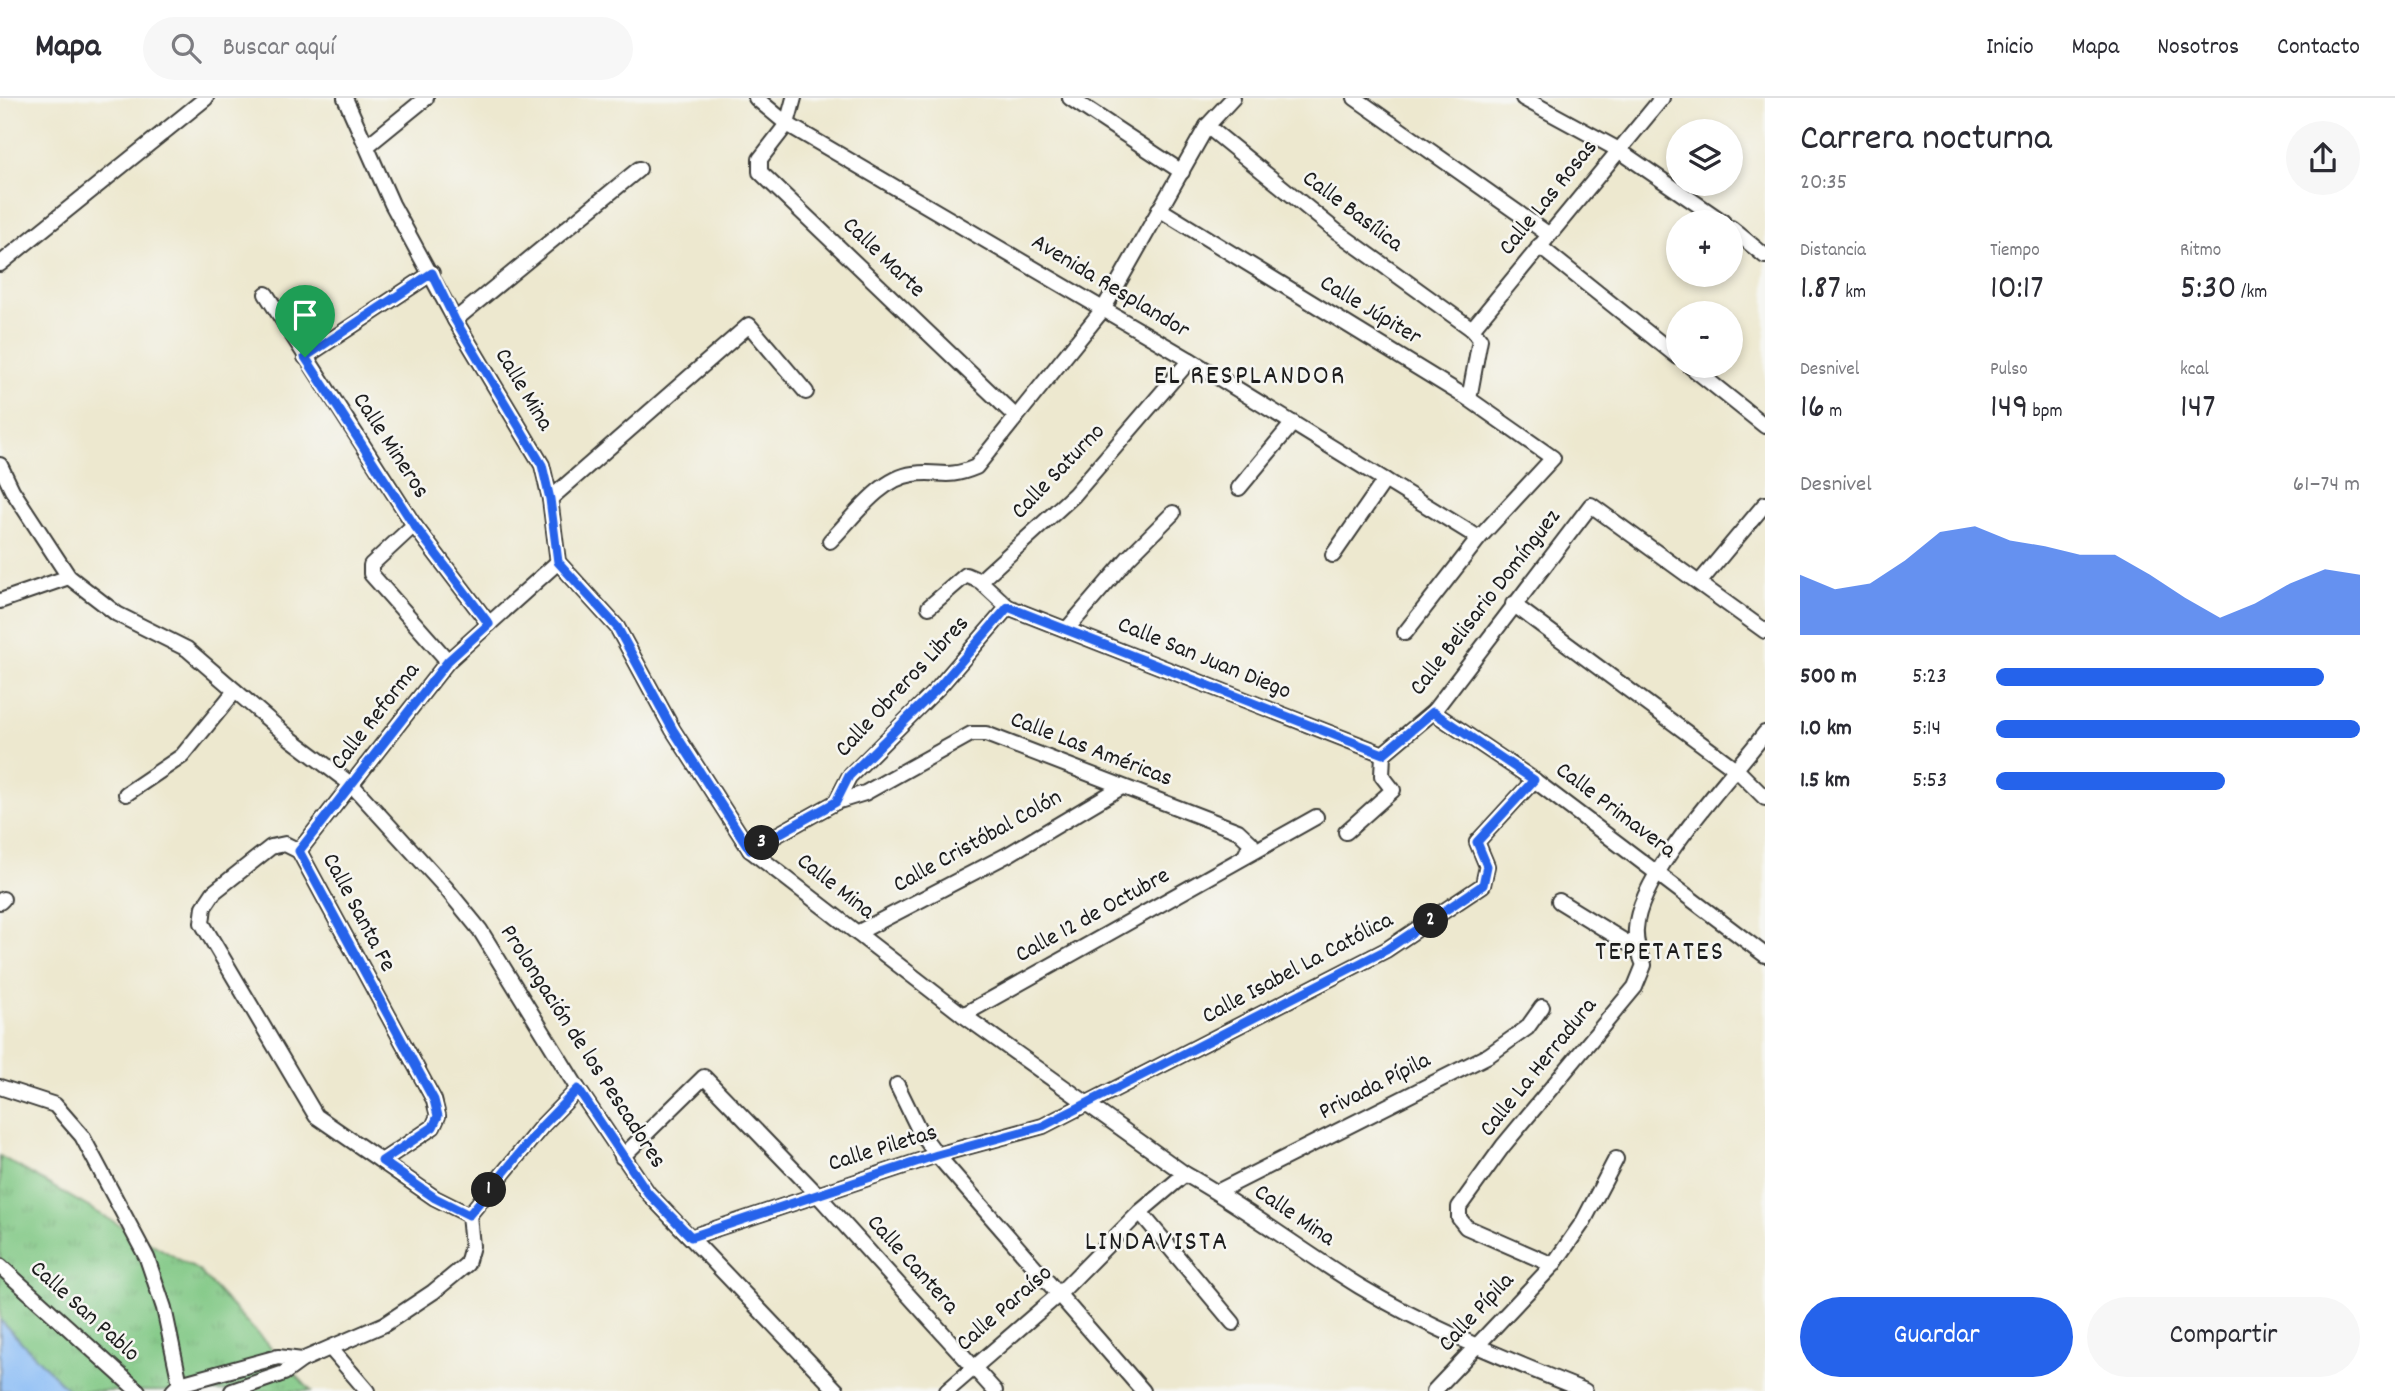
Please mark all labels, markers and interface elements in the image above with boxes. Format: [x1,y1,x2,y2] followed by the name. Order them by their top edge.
[143,17,633,80] search box
[35,25,101,72] text: Mapa
[167,29,205,67] icon: search
[223,30,335,67] text: Buscar aquí
[1986,31,2034,65] text: Inicio
[2072,31,2119,65] text: Mapa
[2157,31,2239,65] text: Nosotros
[2277,31,2360,65] text: Contacto
[1800,113,2052,168] text: Carrera nocturna
[1666,119,1743,378] map controls
[1666,119,1743,196] button: layers
[2286,121,2360,195] button: share
[1491,132,1607,264] street label: Calle Las Rosas
[1294,163,1410,262] street label: Calle Basílica
[1800,167,1847,200] text: 20:35
[834,210,932,306] street label: Calle Marte
[1666,210,1743,287] button: +
[1024,226,1196,348] street label: Avenida Resplandor
[1800,238,1866,265] text: Distancia
[1990,238,2040,265] text: Tiempo
[2180,238,2221,265] text: Ritmo
[1800,265,1841,315] text: 1.87
[1990,265,2044,315] text: 10:17
[2180,265,2237,315] text: 5:30
[1313,267,1427,355] street label: Calle Júpiter
[1841,280,1866,307] text: km
[2237,280,2267,307] text: /km
[275,285,335,357] pin
[286,296,324,334] icon: arrive
[1666,301,1743,378] button: −
[485,342,561,439] street label: Calle Mina
[1800,357,1859,384] text: Desnivel
[1990,357,2028,384] text: Pulso
[2180,357,2209,384] text: kcal
[1154,358,1346,398] district label: EL RESPLANDOR
[1800,384,1825,434] text: 16
[1990,384,2028,434] text: 149
[2180,384,2216,434] text: 147
[343,386,437,506] street label: Calle Mineros
[1825,399,1842,426] text: m
[2028,399,2063,426] text: bpm
[1004,416,1114,528] street label: Calle Saturno
[1800,469,1872,502] text: Desnivel
[2293,469,2360,502] text: 61–74 m
[1402,502,1570,704] street label: Calle Belisario Domínguez
[828,608,978,766] street label: Calle Obreros Libres
[1112,609,1296,709] street label: Calle San Juan Diego
[323,655,429,778] street label: Calle Reforma
[1800,661,1857,694] text: 500 m
[1912,661,1947,694] text: 5:23
[1005,703,1177,797] street label: Calle Las Américas
[1800,713,1852,746] text: 1.0 km
[1912,713,1941,746] text: 5:14
[1548,754,1683,868] street label: Calle Primavera
[1800,765,1850,798] text: 1.5 km
[1912,765,1947,798] text: 5:53
[887,781,1069,903] street label: Calle Cristóbal Colón
[744,826,780,860] pin: 3
[757,829,766,856] text: 3
[789,845,882,929] street label: Calle Mina
[312,847,404,979] street label: Calle Santa Fe
[1010,860,1176,972] street label: Calle 12 de Octubre
[1197,904,1400,1034] street label: Calle Isabel La Católica
[1414,904,1448,938] pin: 2
[1426,907,1435,934] text: 2
[490,919,674,1175] street label: Prolongación de los Pescadores
[1595,934,1725,974] district label: TEPETATES
[1472,990,1606,1145] street label: Calle La Herradura
[1313,1044,1437,1130] street label: Privada Pípila
[824,1116,942,1182] street label: Calle Piletas
[472,1172,506,1208] pin: 1
[486,1176,491,1203] text: 1
[1247,1176,1342,1256] street label: Calle Mina
[858,1207,967,1323] street label: Calle Cantera
[1085,1224,1229,1264] district label: LINDAVISTA
[21,1253,147,1371] street label: Calle San Pablo
[949,1257,1061,1361] street label: Calle Paraíso
[1431,1265,1523,1361] street label: Calle Pípila
[1800,1297,2073,1377] button: Guardar
[2087,1297,2360,1377] button: Compartir

